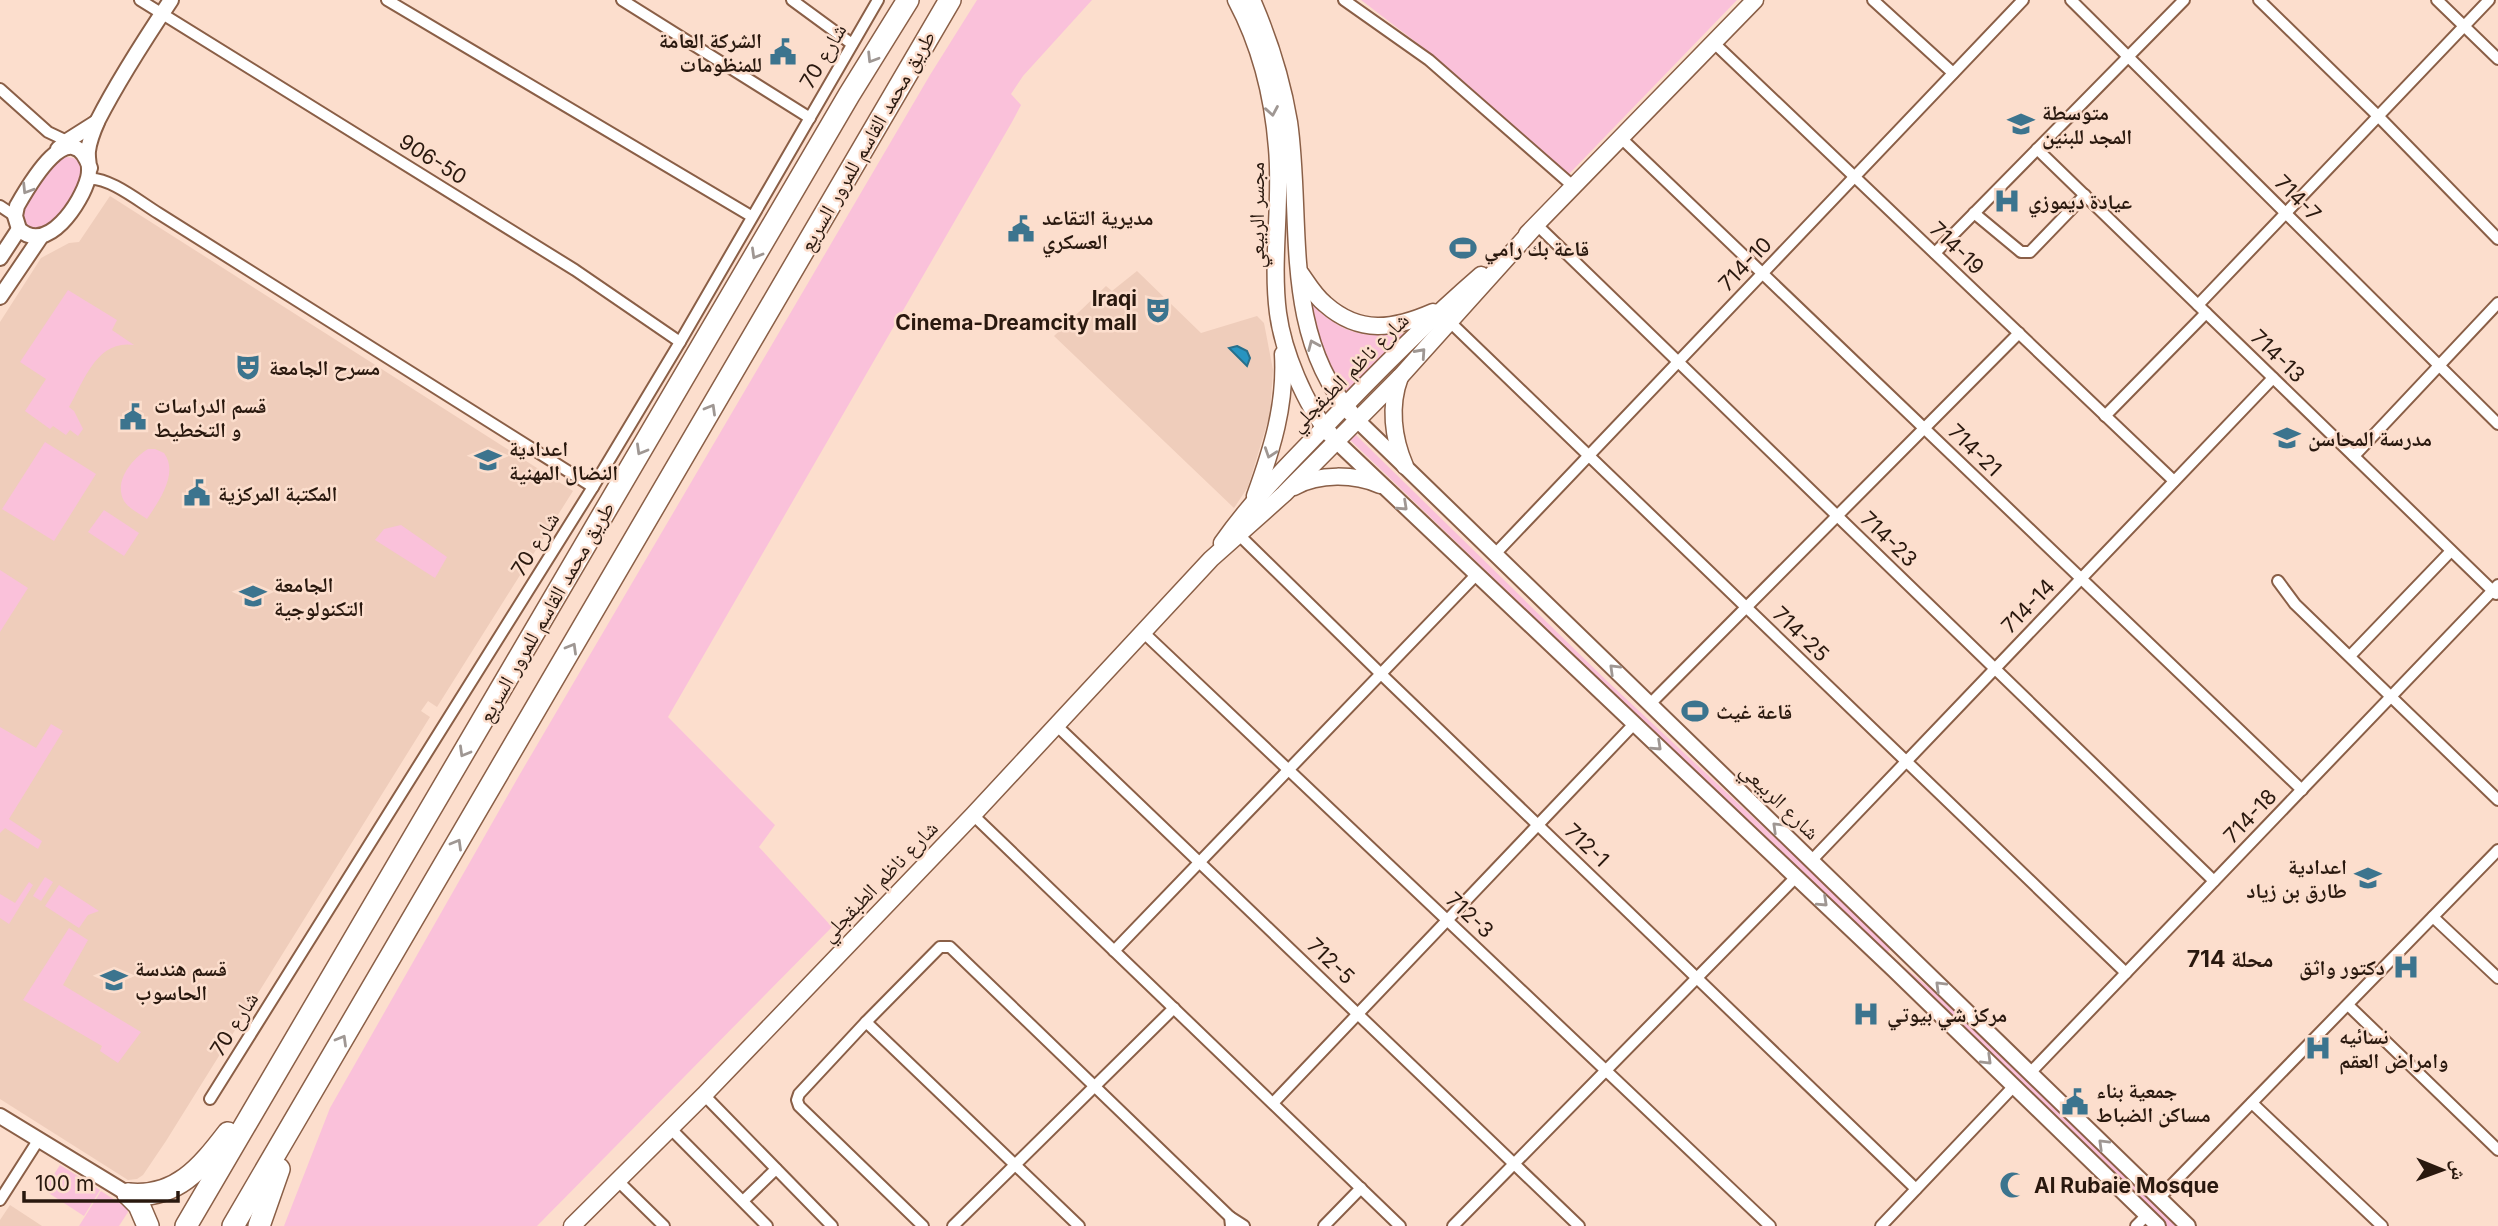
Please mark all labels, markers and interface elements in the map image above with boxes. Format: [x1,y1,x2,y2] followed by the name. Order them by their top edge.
[795,19,852,93] street label: شارع 70
[794,26,942,257] street label: طريق محمد القاسم للمرور السريع
[659,28,762,77] place label: الشركة العامة للمنظومات
[768,37,798,67] public building icon: الشركة العامة للمنظومات
[867,50,880,63] one-way arrow
[2042,100,2132,150] place label: متوسطة المجد للبنين
[1264,105,1279,117] one-way arrow
[2006,109,2036,139] school or university icon: متوسطة المجد للبنين
[395,129,471,189] street label: 906-50
[1244,162,1273,268] street label: مجسر الربيعي
[2270,170,2326,226] street label: 714-7
[23,181,36,194] one-way arrow
[1992,186,2022,216] hospital icon: عيادة ديموزي
[2028,189,2132,218] place label: عيادة ديموزي
[1042,205,1153,258] place label: مديرية التقاعد العسكري
[1006,214,1036,244] public building icon: مديرية التقاعد العسكري
[1925,216,1989,280] street label: 714-19
[1713,232,1777,296] street label: 714-10
[1448,233,1478,263] sports icon: قاعة بك رامي
[1484,236,1589,265] place label: قاعة بك رامي
[751,246,764,259] one-way arrow
[895,286,1137,335] place label: Iraqi Cinema-Dreamcity mall
[1143,295,1173,325] theatre icon: Iraqi Cinema-Dreamcity mall
[1284,307,1417,440] street label: شارع ناظم الطبقجلي
[2246,324,2310,388] street label: 714-13
[1307,340,1321,353] one-way arrow
[1413,348,1426,361] one-way arrow
[233,352,263,382] theatre icon: مسرح الجامعة
[269,355,380,381] place label: مسرح الجامعة
[154,393,267,442] place label: قسم الدراسات و التخطيط
[118,402,148,432] public building icon: قسم الدراسات و التخطيط
[703,403,716,416] one-way arrow
[1943,419,2007,481] street label: 714-21
[2272,423,2302,453] school or university icon: مدرسة المحاسن
[2308,426,2432,452] place label: مدرسة المحاسن
[509,436,618,486] place label: اعدادية النضال المهنية
[636,442,649,455] one-way arrow
[473,445,503,475] school or university icon: اعدادية النضال المهنية
[1264,447,1278,459] one-way arrow
[182,478,212,508] public building icon: المكتبة المركزية
[218,481,338,506] place label: المكتبة المركزية
[473,497,621,728] street label: طريق محمد القاسم للمرور السريع
[1394,497,1407,510] one-way arrow
[1856,506,1922,572] street label: 714-23
[506,507,565,581] street label: شارع 70
[274,572,364,621] place label: الجامعة التكنولوجية
[1996,574,2060,638] street label: 714-14
[238,581,268,611] school or university icon: الجامعة التكنولوجية
[1768,601,1834,667] street label: 714-25
[564,642,577,655] one-way arrow
[1609,664,1622,677] one-way arrow
[1680,696,1710,726] sports icon: قاعة غيث
[1716,699,1792,724] place label: قاعة غيث
[1649,738,1662,750] one-way arrow
[459,744,472,757] one-way arrow
[1732,757,1825,848] street label: شارع الربيعي
[2218,784,2282,848] street label: 714-18
[815,815,946,950] street label: شارع ناظم الطبقجلي
[1560,818,1614,872] street label: 712-1
[1772,823,1785,836] one-way arrow
[449,839,462,851] one-way arrow
[2246,854,2347,904] place label: اعدادية طارق بن زياد
[2353,863,2383,893] school or university icon: اعدادية طارق بن زياد
[1441,887,1499,943] street label: 712-3
[1815,894,1828,907] one-way arrow
[1302,933,1360,989] street label: 712-5
[2187,945,2273,973] district label: محلة 714
[2391,952,2421,982] hospital icon: دكتور واثق
[2299,955,2385,981] place label: دكتور واثق
[135,956,227,1005] place label: قسم هندسة الحاسوب
[99,965,129,995] school or university icon: قسم هندسة الحاسوب
[1935,981,1948,994] one-way arrow
[205,987,264,1061] street label: شارع 70
[1851,999,1881,1029] hospital icon: مركز شي بيوتي
[1887,1002,2007,1031] place label: مركز شي بيوتي
[2339,1024,2449,1075] place label: نسائيه وامراض العقم
[2303,1033,2333,1063] hospital icon: نسائيه وامراض العقم
[334,1035,347,1048] one-way arrow
[1979,1051,1992,1064] one-way arrow
[2096,1078,2211,1128] place label: جمعية بناء مساكن الضباط
[2060,1087,2090,1117] public building icon: جمعية بناء مساكن الضباط
[2407,1135,2477,1205] north arrow
[2099,1140,2112,1153] one-way arrow
[24,1160,178,1204] scale bar
[2447,1160,2470,1181] text: ش
[1998,1170,2028,1200] mosque icon: Al Rubaie Mosque
[35,1171,94,1196] text: 100 m
[2034,1173,2219,1198] place label: Al Rubaie Mosque

